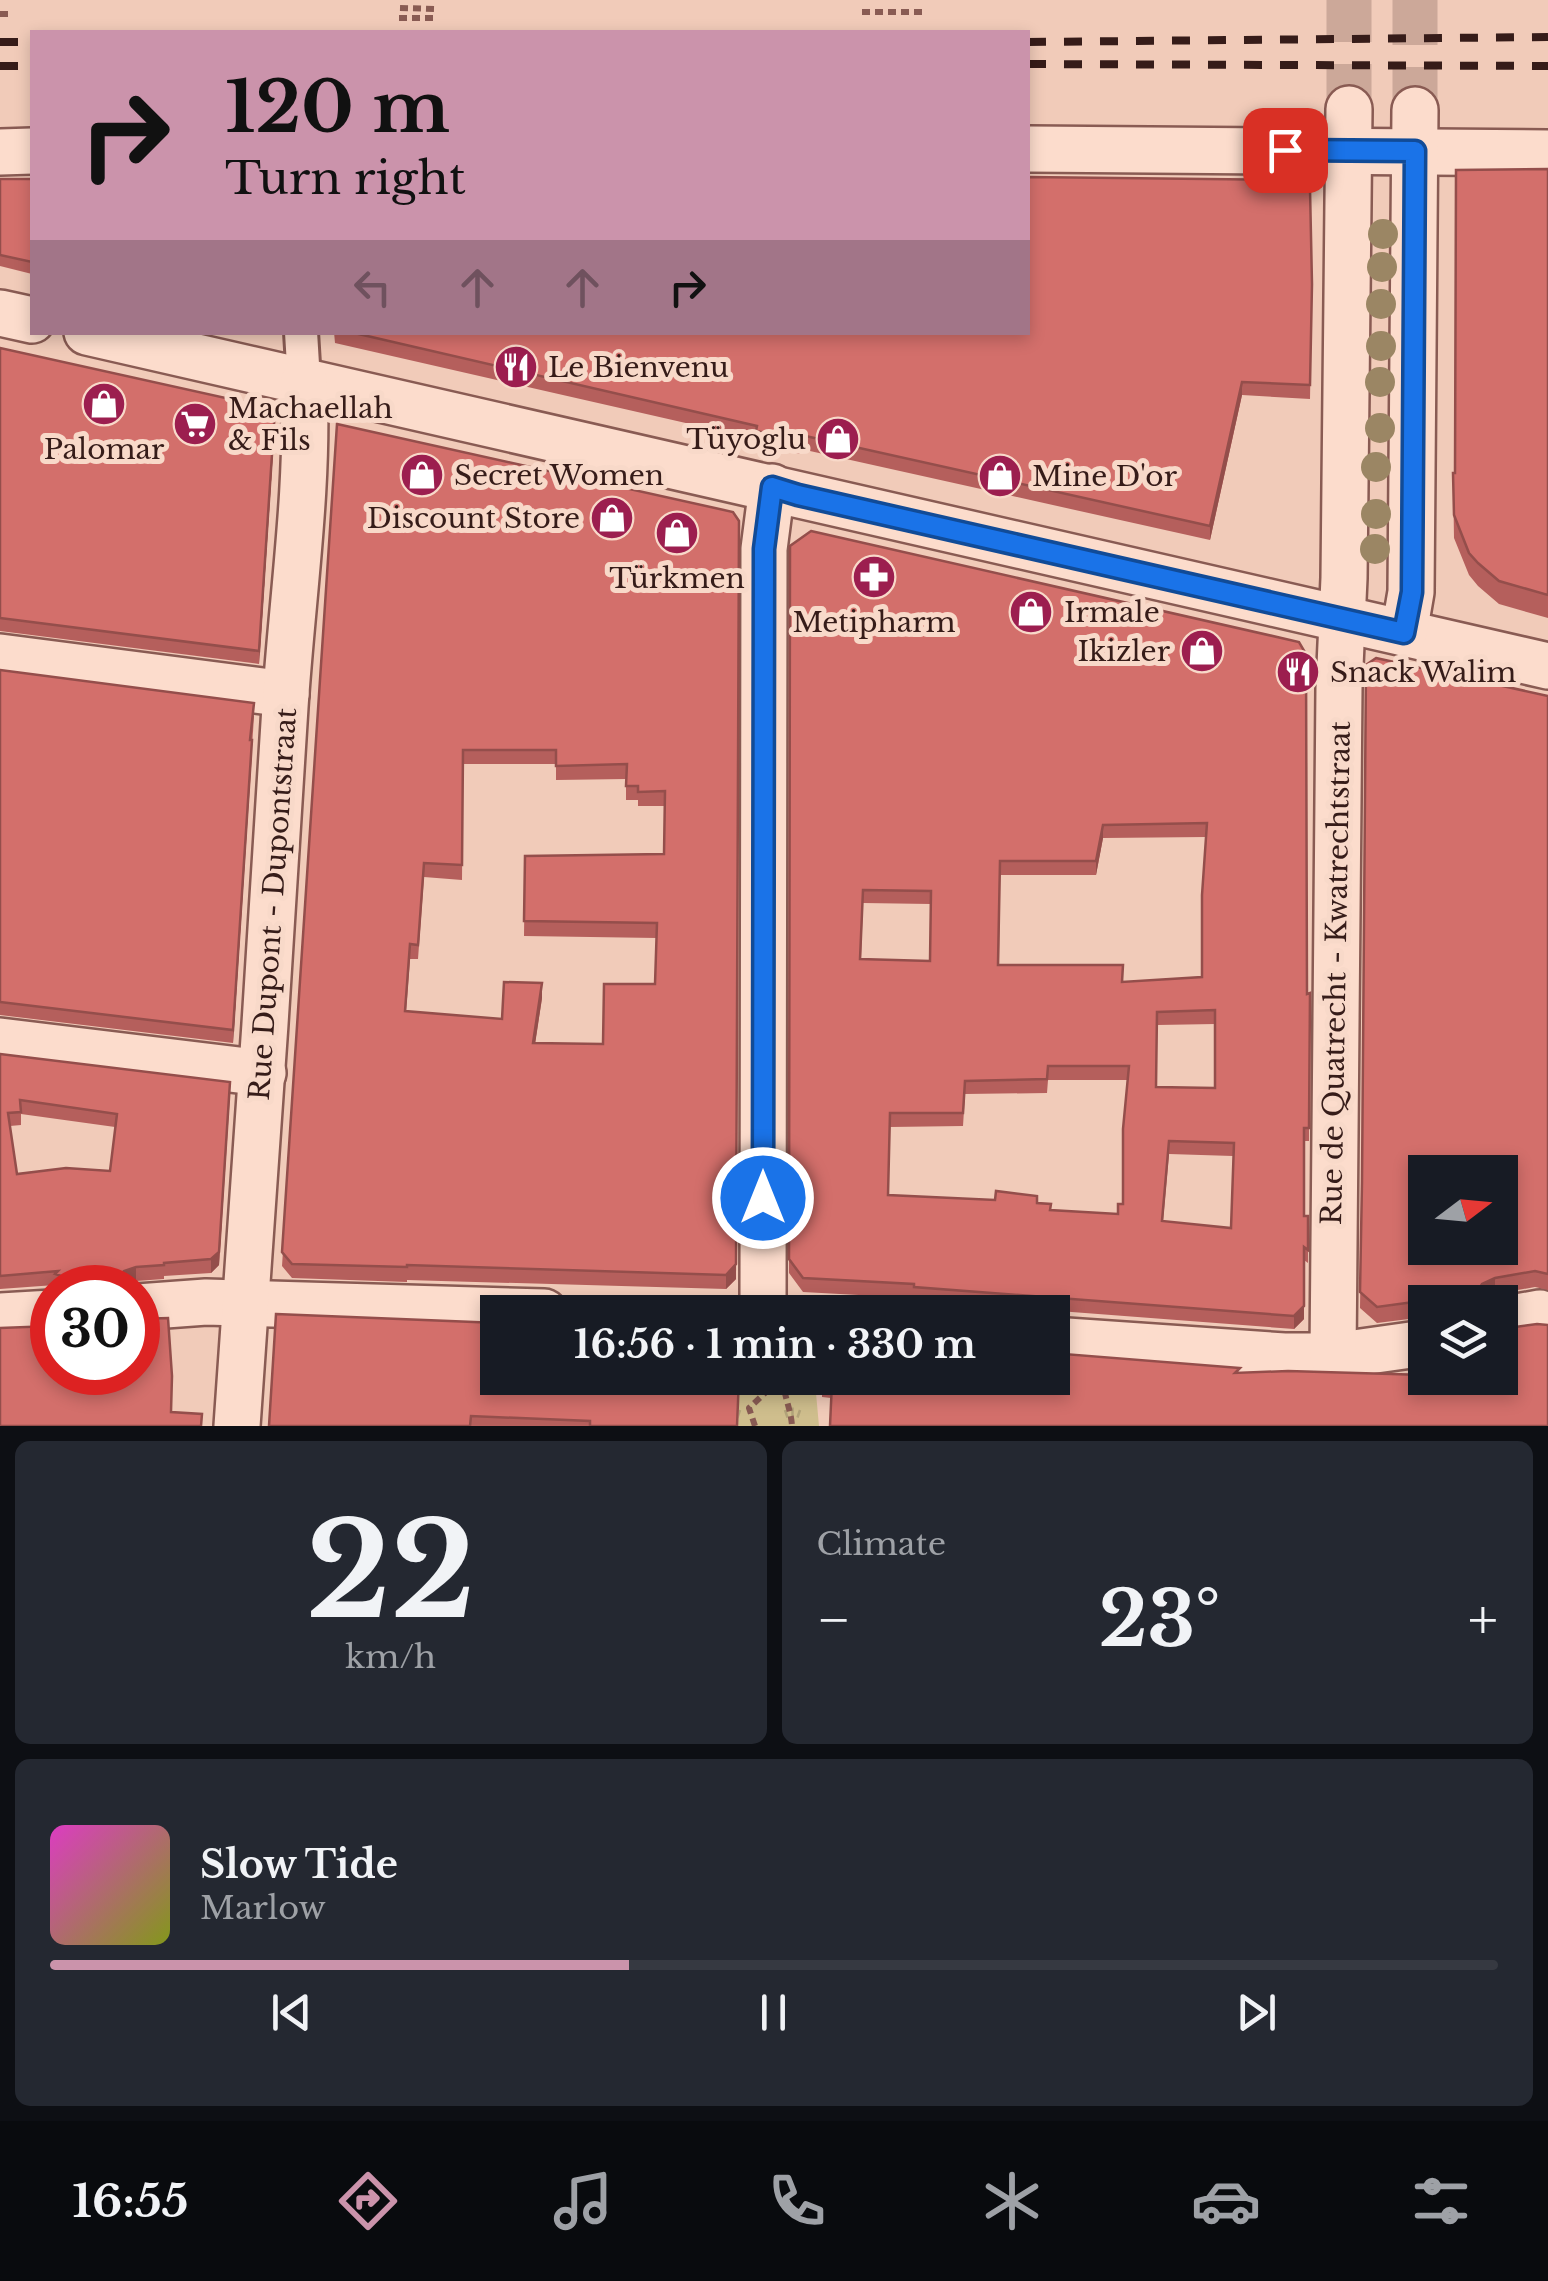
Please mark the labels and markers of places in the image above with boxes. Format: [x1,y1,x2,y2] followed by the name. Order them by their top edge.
[1243,108,1328,193] pin
[493,344,539,390] restaurant icon: Le Bienvenu
[548,350,729,385] place label: Le Bienvenu
[81,381,127,427] shop icon: Palomar
[228,391,393,458] place label: Machaellah & Fils
[172,401,218,447] supermarket icon: Machaellah & Fils
[815,416,861,462] shop icon: Tüyoglu
[686,422,806,457] place label: Tüyoglu
[44,432,165,467] place label: Palomar
[399,452,445,498] shop icon: Secret Women
[977,453,1023,499] shop icon: Mine D'or
[454,458,664,493] place label: Secret Women
[1032,459,1178,494] place label: Mine D'or
[589,495,635,541] shop icon: Discount Store
[367,501,580,536] place label: Discount Store
[654,510,700,556] shop icon: Türkmen
[851,554,897,600] pharmacy icon: Metipharm
[609,561,745,596] place label: Türkmen
[1008,589,1054,635] shop icon: Irmale
[1064,595,1160,630] place label: Irmale
[792,605,956,640] place label: Metipharm
[1179,628,1225,674] shop icon: Ikizler
[1077,634,1171,669] place label: Ikizler
[1275,649,1321,695] restaurant icon: Snack Walim
[1330,655,1516,690] place label: Snack Walim

